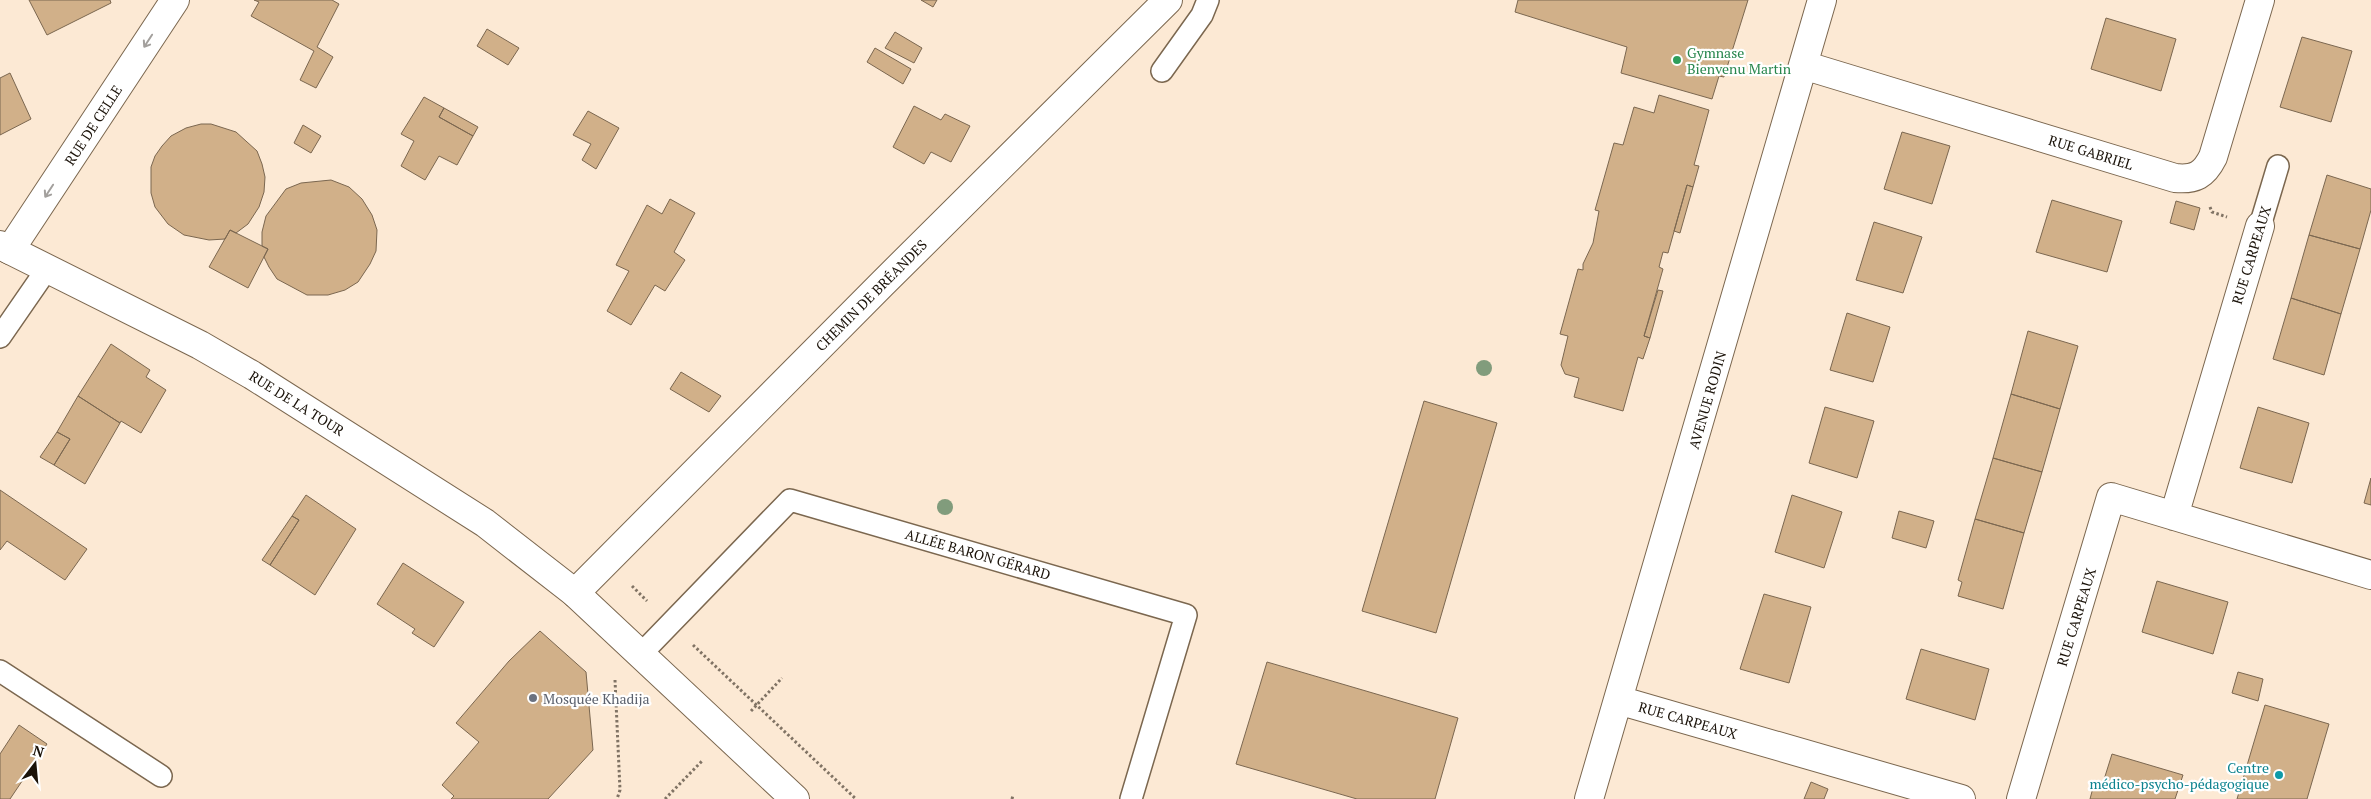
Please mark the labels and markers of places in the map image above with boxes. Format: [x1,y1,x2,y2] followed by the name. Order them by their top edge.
[1687,43,1792,78] place label: Gymnase Bienvenu Martin
[1671,54,1683,66] marker: Gymnase Bienvenu Martin
[543,689,650,708] place label: Mosquée Khadija
[527,692,539,704] marker: Mosquée Khadija
[2089,758,2269,793] place label: Centre médico-psycho-pédagogique
[2273,769,2285,781] marker: Centre médico-psycho-pédagogique

